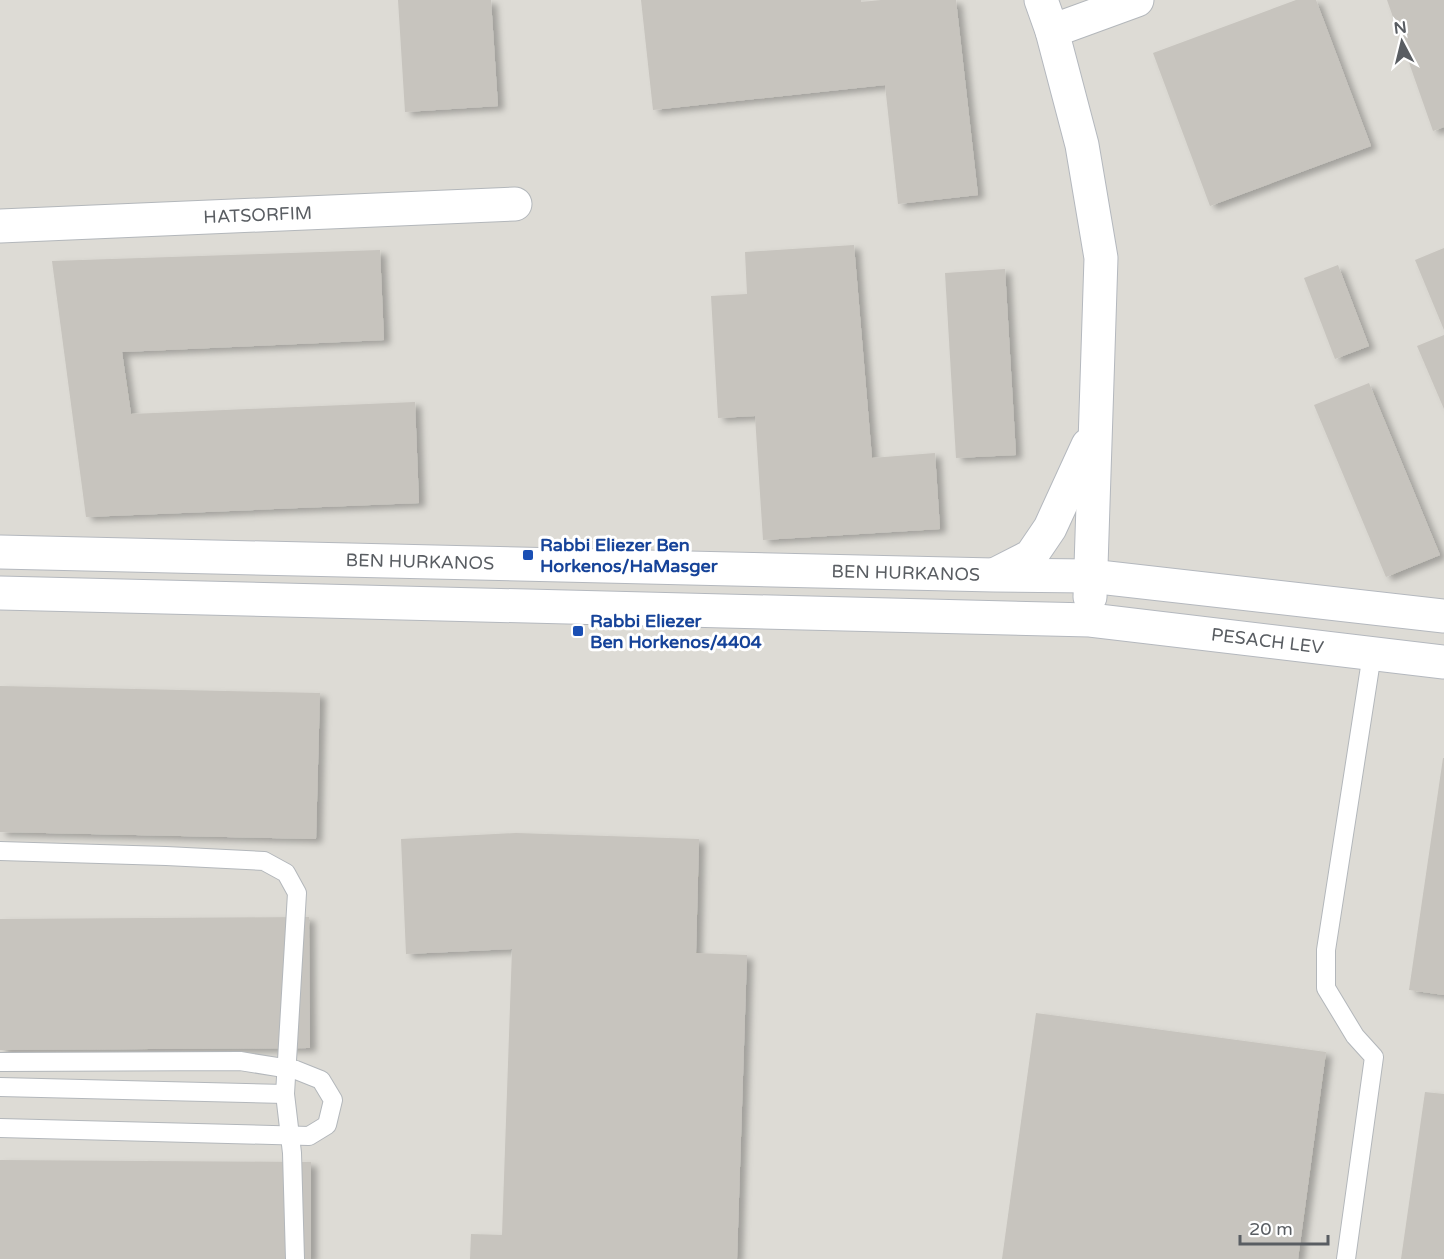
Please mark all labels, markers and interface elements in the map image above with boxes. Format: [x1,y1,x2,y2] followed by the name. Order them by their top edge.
[1372,12,1432,72] north arrow
[1393,17,1408,39] text: N
[203,202,313,228] street label: HATSORFIM
[540,534,719,577] place label: Rabbi Eliezer Ben Horkenos/HaMasger
[521,548,535,562] marker: Rabbi Eliezer Ben Horkenos/HaMasger
[345,549,494,574] street label: BEN HURKANOS
[831,560,980,586] street label: BEN HURKANOS
[590,610,763,653] place label: Rabbi Eliezer Ben Horkenos/4404
[1210,623,1325,659] street label: PESACH LEV
[571,624,585,638] marker: Rabbi Eliezer Ben Horkenos/4404
[1240,1208,1328,1246] scale bar
[1249,1218,1293,1240] text: 20 m

